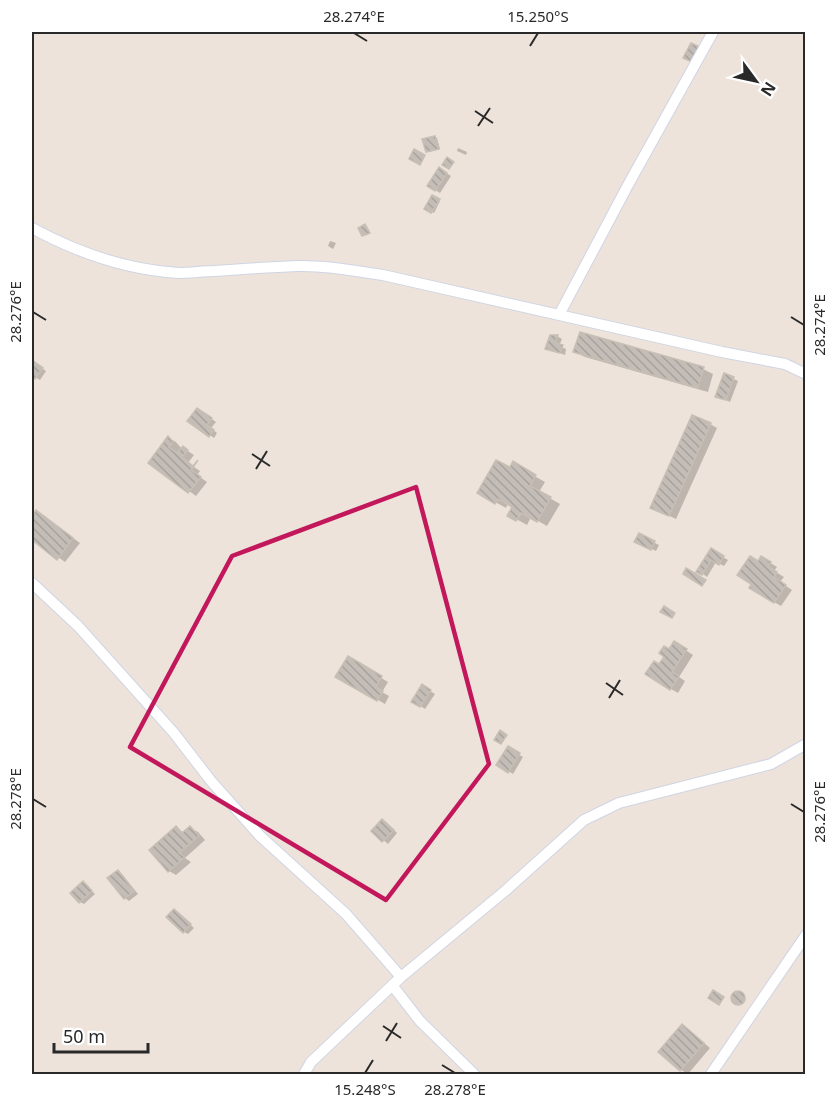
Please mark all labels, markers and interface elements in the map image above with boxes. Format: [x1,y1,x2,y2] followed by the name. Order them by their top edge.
[323,6,385,26] text: 28.274°E
[507,6,569,26] text: 15.250°S
[726,51,786,111] north arrow
[756,78,781,101] text: N
[5,281,25,343] text: 28.276°E
[809,294,829,356] text: 28.274°E
[5,768,25,830] text: 28.278°E
[809,781,829,843] text: 28.276°E
[54,1016,148,1054] scale bar
[63,1024,105,1048] text: 50 m
[334,1079,396,1099] text: 15.248°S
[424,1079,486,1099] text: 28.278°E

